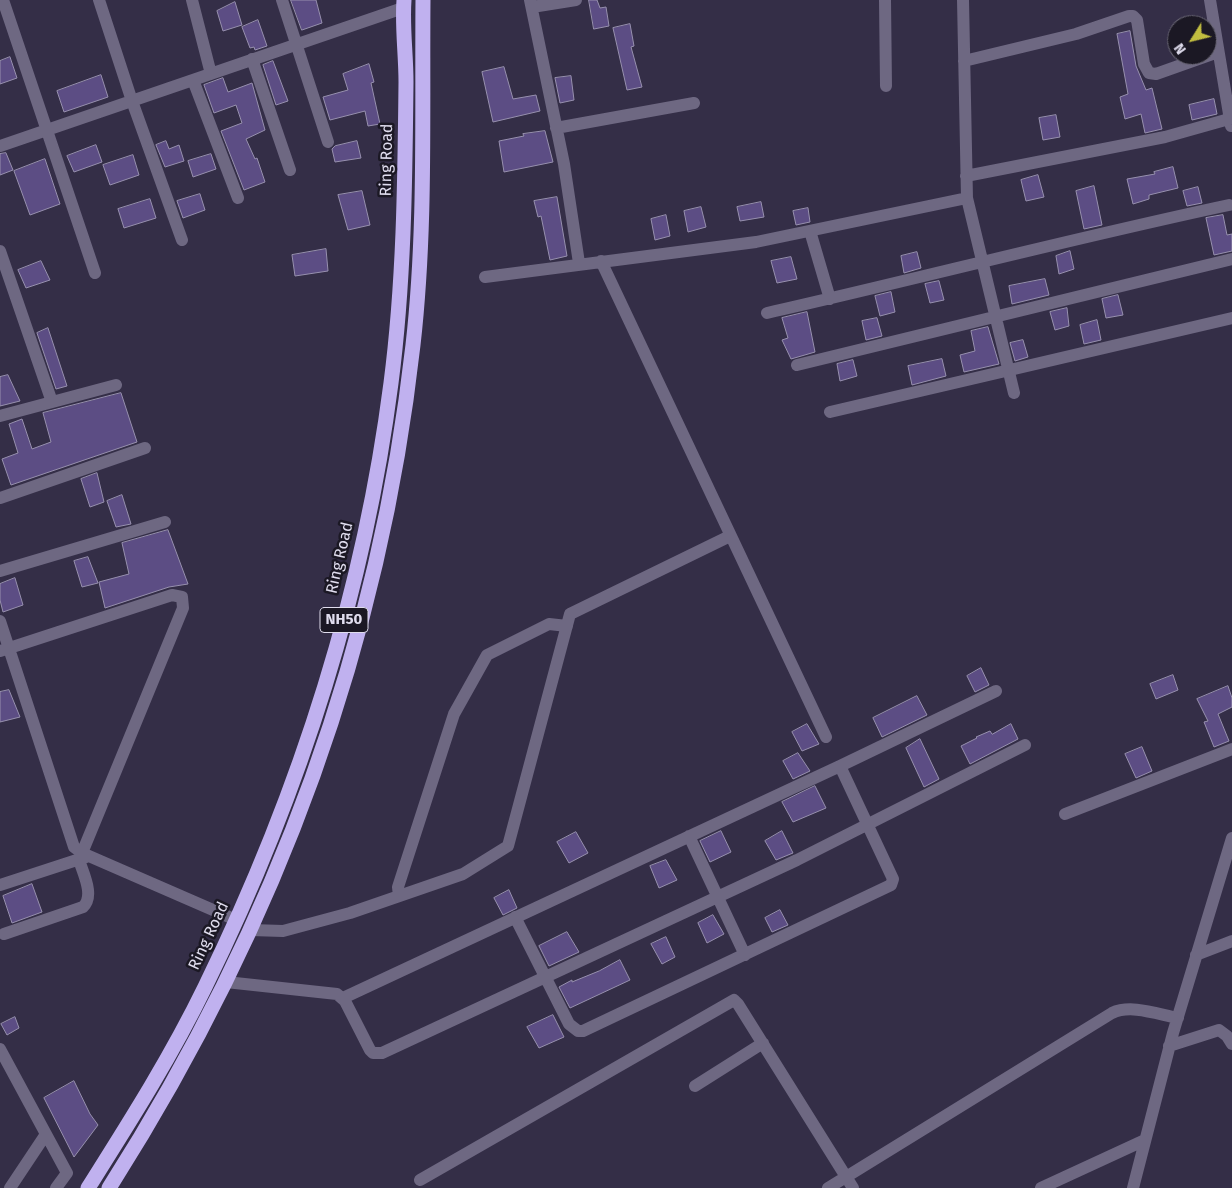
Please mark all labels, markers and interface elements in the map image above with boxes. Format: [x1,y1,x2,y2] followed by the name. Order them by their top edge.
[1167,15,1217,65] north arrow
[1171,40,1190,57] text: N
[377,123,397,197] street label: Ring Road
[322,520,358,596] street label: Ring Road
[320,608,368,632] road number: NH50
[185,899,233,973] street label: Ring Road

